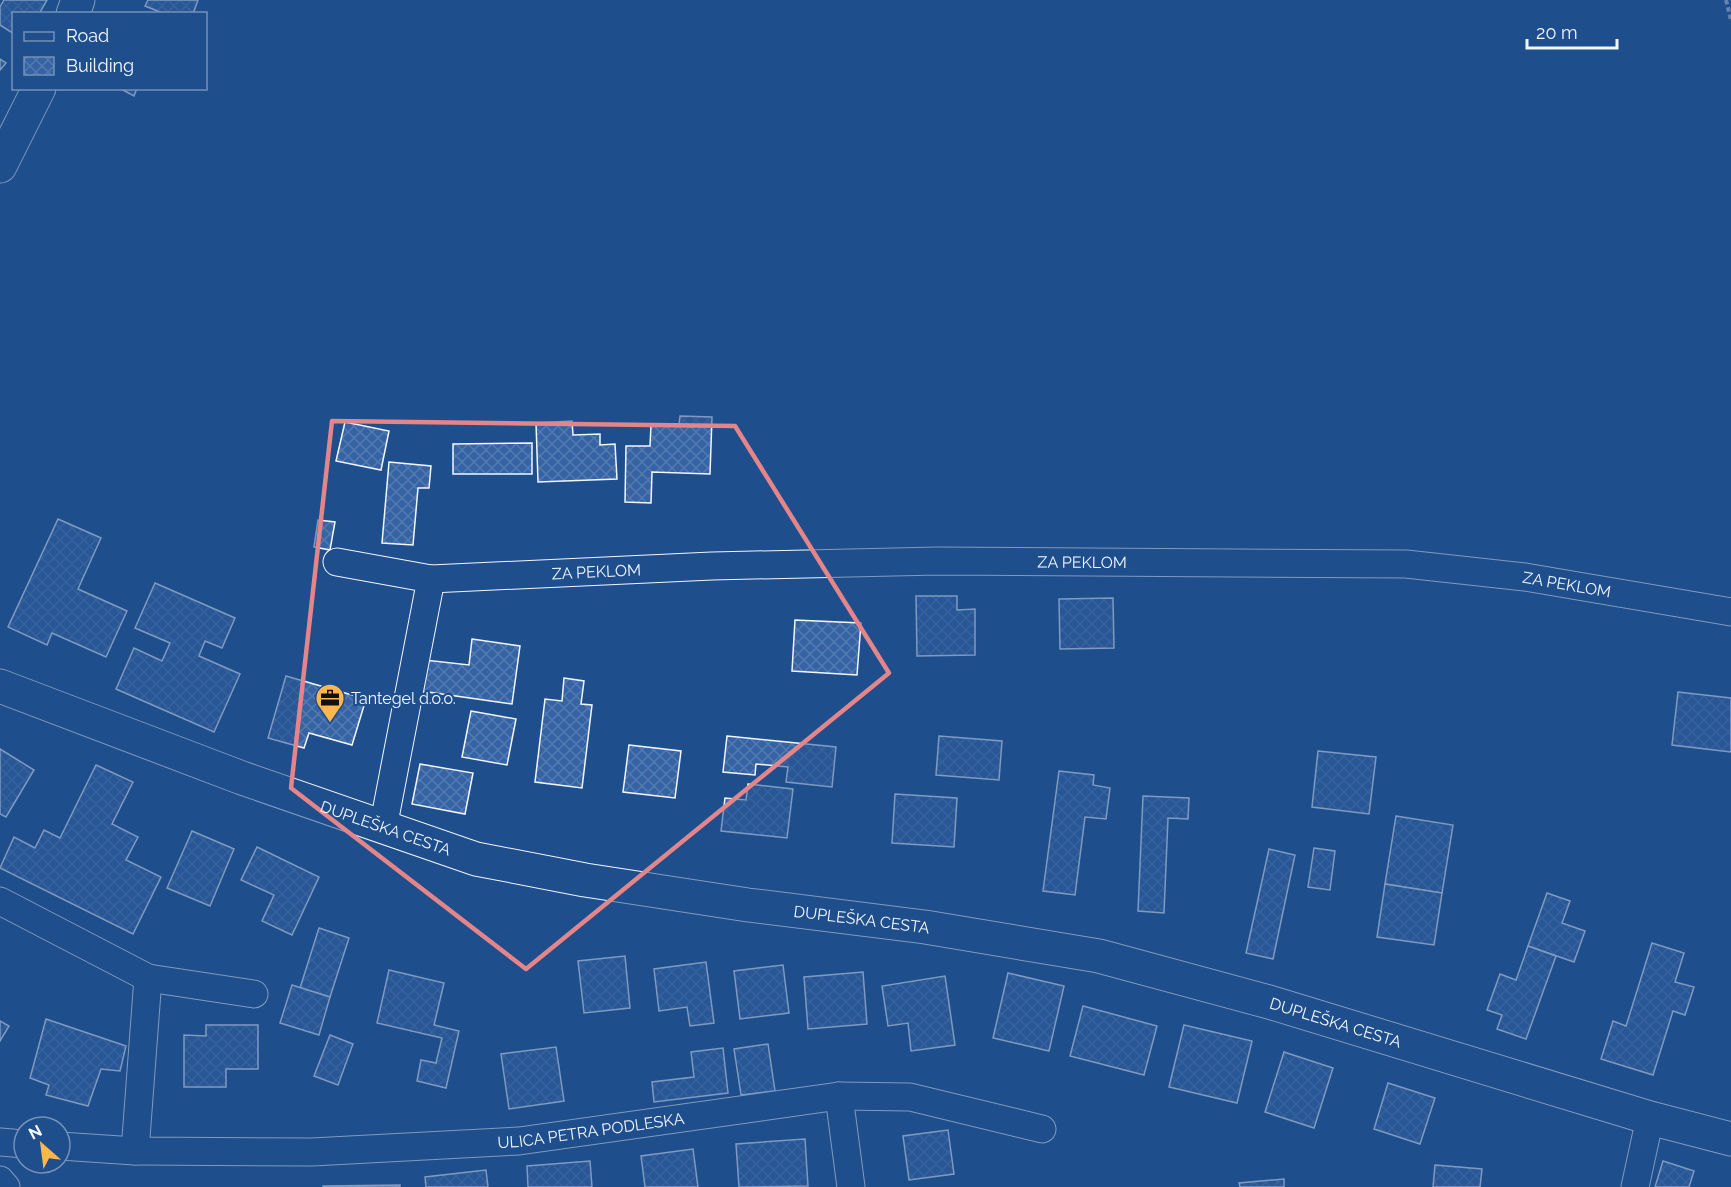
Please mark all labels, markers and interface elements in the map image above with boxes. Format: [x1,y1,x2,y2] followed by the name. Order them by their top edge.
[12,12,207,90] legend
[1527,12,1617,50] scale bar
[1536,22,1578,43] text: 20 m
[66,25,109,46] text: Road
[66,55,134,76] text: Building
[1037,552,1127,572] street label: ZA PEKLOM
[551,560,641,583] street label: ZA PEKLOM
[1521,567,1612,601] street label: ZA PEKLOM
[314,682,346,724] office icon: Tantegel d.o.o.
[351,689,456,708] place label: Tantegel d.o.o.
[318,796,454,859] street label: DUPLEŠKA CESTA
[793,901,931,937] street label: DUPLEŠKA CESTA
[1267,993,1404,1051] street label: DUPLEŠKA CESTA
[497,1108,686,1152] street label: ULICA PETRA PODLESKA
[12,1115,72,1175] north arrow
[25,1121,45,1143] text: N

